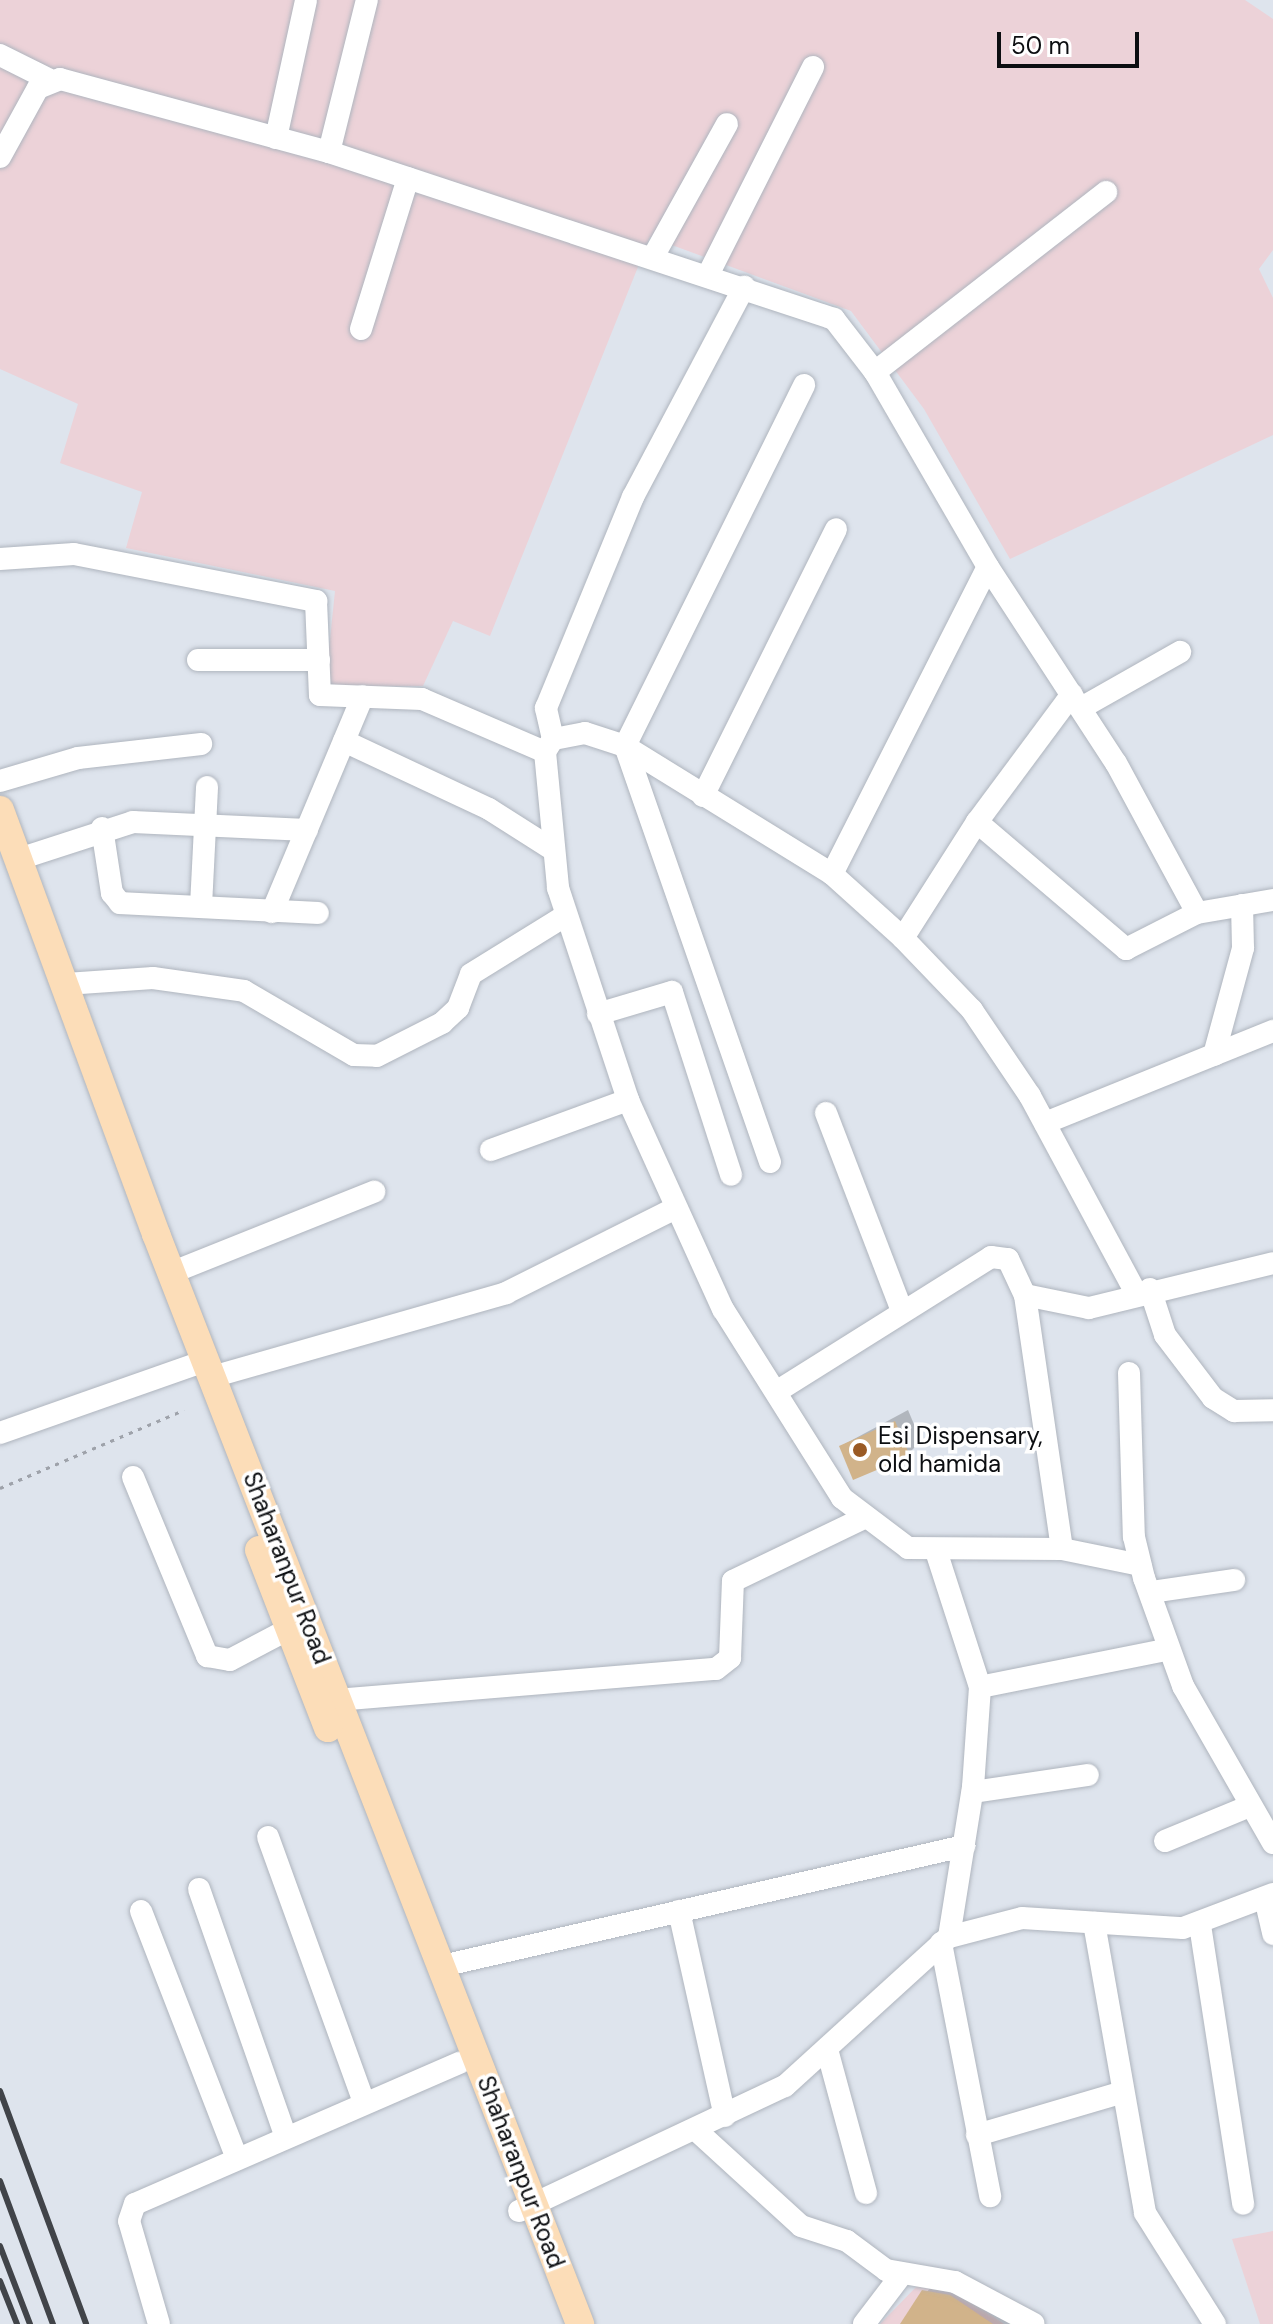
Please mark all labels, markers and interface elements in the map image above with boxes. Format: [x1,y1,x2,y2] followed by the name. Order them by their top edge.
[1001,16,1143,66] scale bar
[1011,30,1070,61] text: 50 m
[878,1422,1043,1478] place label: Esi Dispensary, old hamida
[849,1439,871,1461] marker: Esi Dispensary, old hamida
[237,1468,337,1668] street label: Shaharanpur Road
[471,2072,571,2272] street label: Shaharanpur Road

